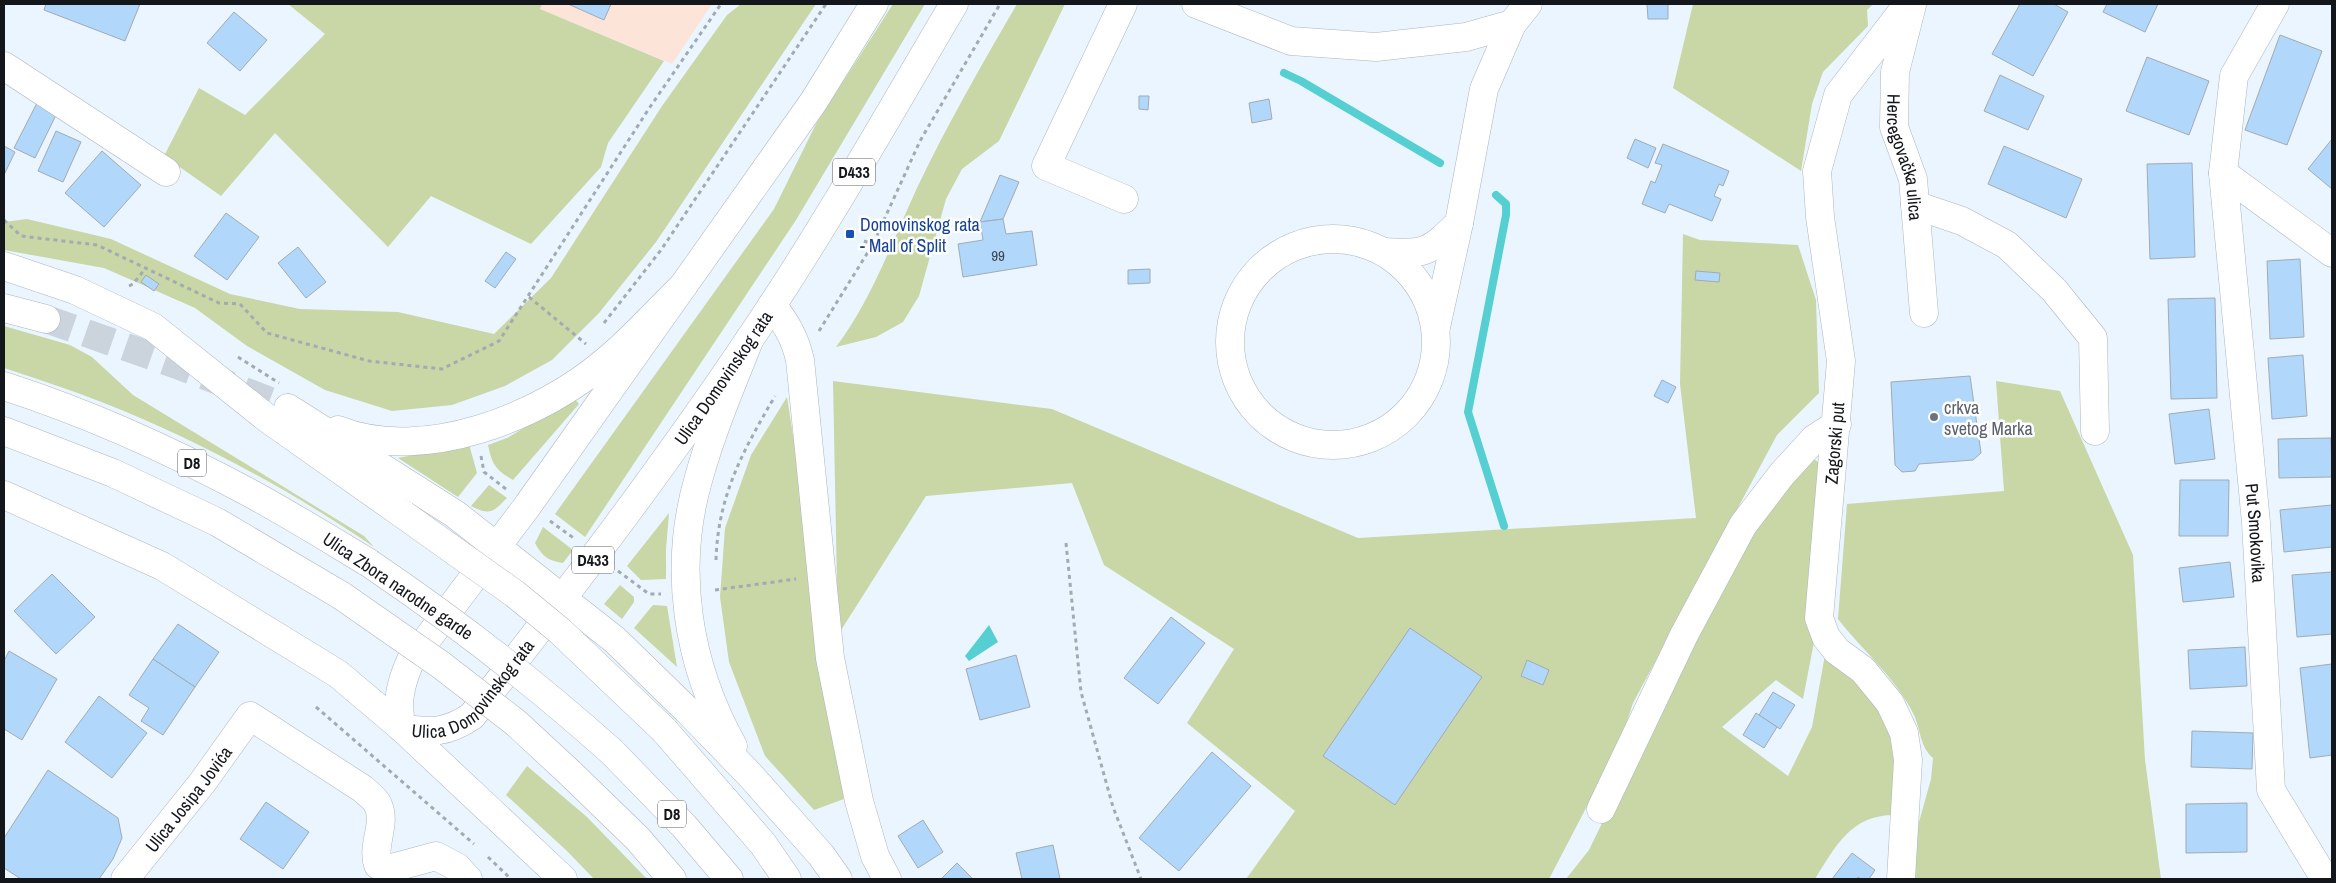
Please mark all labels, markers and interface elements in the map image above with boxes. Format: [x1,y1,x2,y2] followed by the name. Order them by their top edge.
[1882,94,1929,221] street label: Hercegovačka ulica
[833,158,875,186] road number: D433
[860,212,980,258] place label: Domovinskog rata - Mall of Split
[844,228,856,240] marker: Domovinskog rata - Mall of Split
[991,245,1005,266] house number: 99
[668,306,778,450] street label: Ulica Domovinskog rata
[1944,395,2033,441] place label: crkva svetog Marka
[1818,401,1850,485] street label: Zagorski put
[1928,411,1940,423] marker: crkva svetog Marka
[178,449,206,476] road number: D8
[2240,482,2272,583] street label: Put Smokovika
[318,526,478,646] street label: Ulica Zbora narodne garde
[572,546,614,574] road number: D433
[411,634,539,743] street label: Ulica Domovinskog rata
[139,741,237,857] street label: Ulica Josipa Jovića
[658,801,686,828] road number: D8

